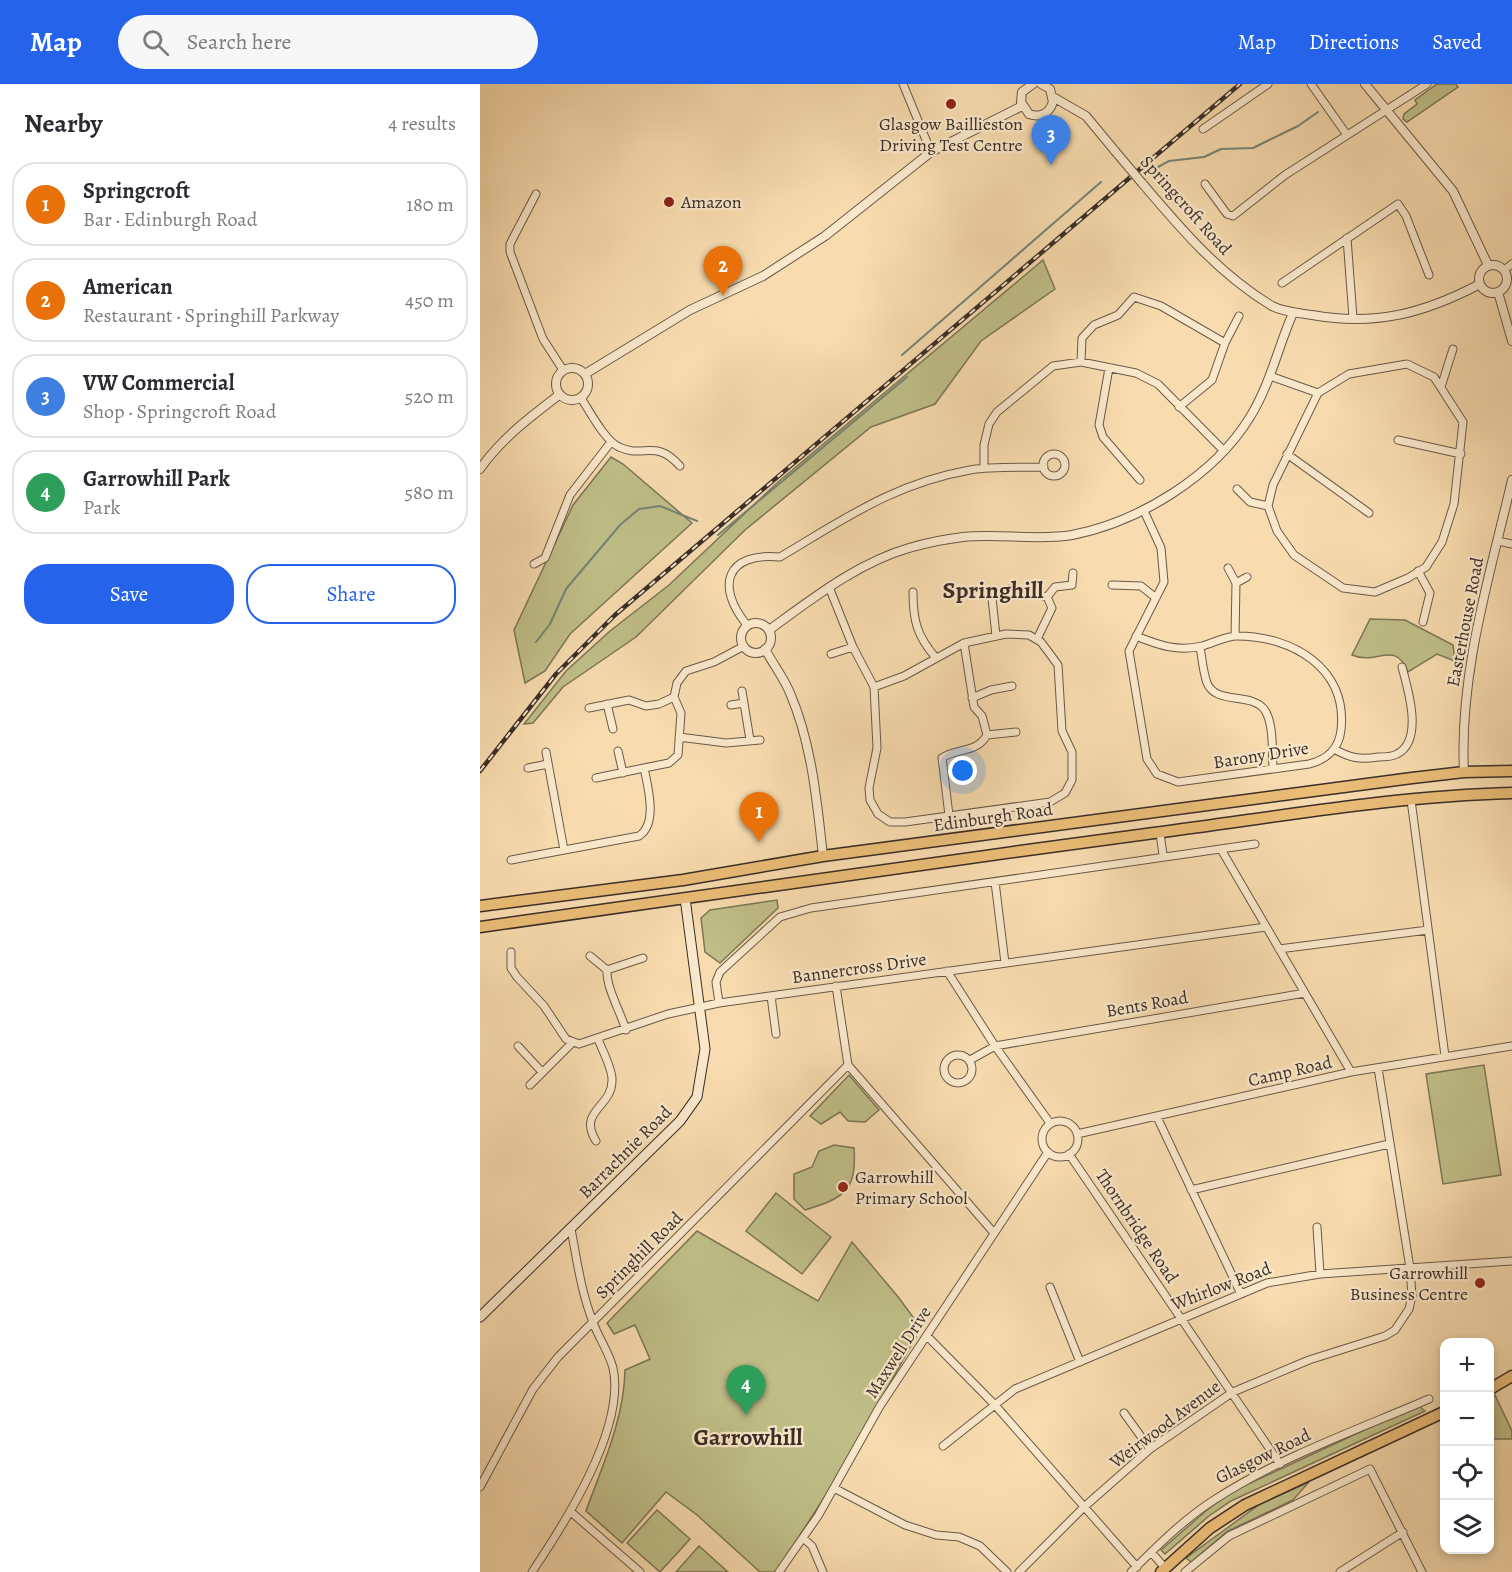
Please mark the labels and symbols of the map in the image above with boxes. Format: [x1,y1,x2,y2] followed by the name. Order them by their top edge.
[944,97,958,111] marker: Glasgow Baillieston Driving Test Centre
[879,112,1023,157] place label: Glasgow Baillieston Driving Test Centre
[1032,116,1070,165] pin: 3
[1135,150,1237,260] street label: Springcroft Road
[680,190,742,214] place label: Amazon
[662,195,676,209] marker: Amazon
[704,246,742,296] pin: 2
[1441,555,1489,689] street label: Easterhouse Road
[942,574,1044,606] district label: Springhill
[1212,736,1310,774] street label: Barony Drive
[948,756,977,785] your location
[740,792,778,842] pin: 1
[932,797,1055,837] street label: Edinburgh Road
[790,947,928,989] street label: Bannercross Drive
[1104,985,1190,1023] street label: Bents Road
[1246,1050,1335,1092] street label: Camp Road
[573,1100,677,1204] street label: Barrachnie Road
[1090,1164,1184,1288] street label: Thornbridge Road
[855,1165,968,1210] place label: Garrowhill Primary School
[836,1180,850,1194] marker: Garrowhill Primary School
[590,1206,688,1304] street label: Springhill Road
[1167,1256,1275,1316] street label: Whirlow Road
[1350,1261,1469,1306] place label: Garrowhill Business Centre
[1473,1276,1487,1290] marker: Garrowhill Business Centre
[859,1301,937,1403] street label: Maxwell Drive
[726,1366,766,1415] pin: 4
[1104,1374,1225,1474] street label: Weirwood Avenue
[694,1421,803,1453] district label: Garrowhill
[1211,1422,1315,1489] street label: Glasgow Road

